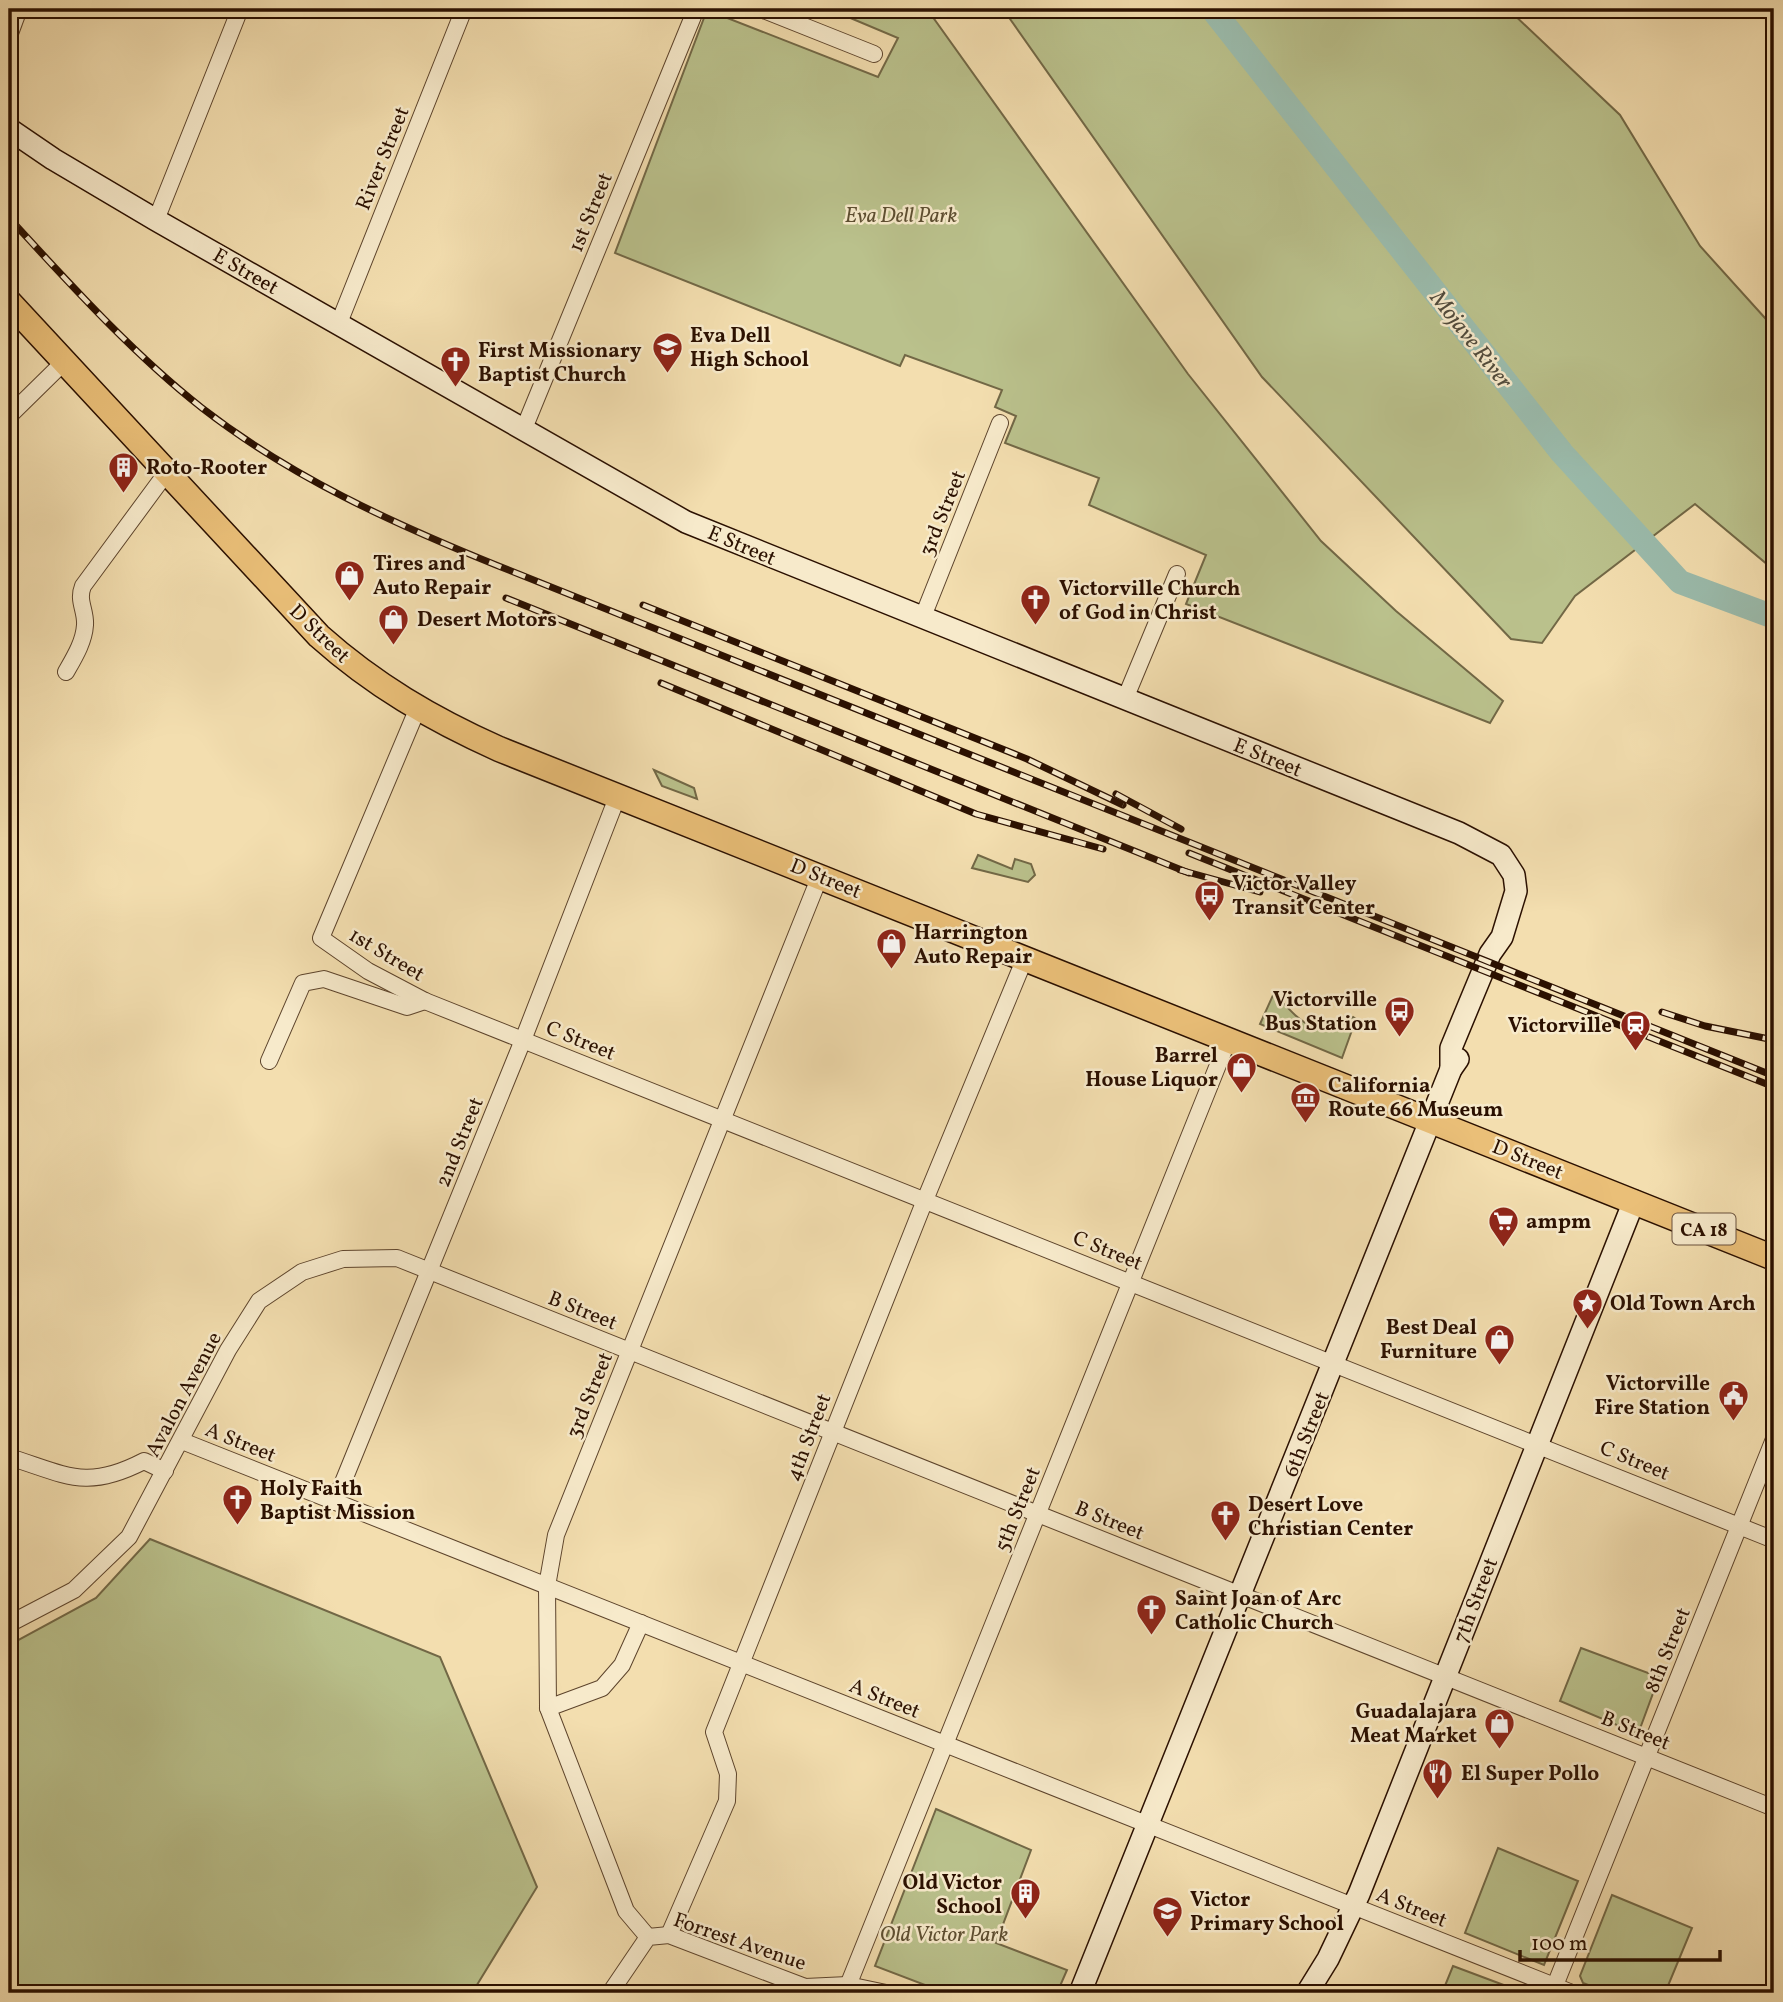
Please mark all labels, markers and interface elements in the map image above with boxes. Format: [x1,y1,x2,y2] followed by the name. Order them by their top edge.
[349,102,417,215] street label: River Street
[562,168,621,257] street label: 1st Street
[845,202,957,231] park label: Eva Dell Park
[207,242,284,303] street label: E Street
[1421,283,1519,397] water label: Mojave River
[690,322,809,375] place label: Eva Dell High School
[650,330,684,374] school or university icon: Eva Dell High School
[478,337,642,390] place label: First Missionary Baptist Church
[438,345,472,389] church icon: First Missionary Baptist Church
[106,450,140,494] building icon: Roto-Rooter
[146,454,267,483] place label: Roto-Rooter
[913,466,974,561] street label: 3rd Street
[703,519,780,574] street label: E Street
[373,550,491,603] place label: Tires and Auto Repair
[333,558,367,602] shop icon: Tires and Auto Repair
[1059,575,1241,628] place label: Victorville Church of God in Christ
[1019,583,1053,627] church icon: Victorville Church of God in Christ
[282,598,356,670] street label: D Street
[377,602,411,646] shop icon: Desert Motors
[417,606,557,635] place label: Desert Motors
[1229,731,1306,785] street label: E Street
[785,852,865,907] street label: D Street
[1232,870,1375,923] place label: Victor Valley Transit Center
[1192,878,1226,922] bus stop icon: Victor Valley Transit Center
[914,919,1032,972] place label: Harrington Auto Repair
[343,921,430,989] street label: 1st Street
[874,927,908,971] shop icon: Harrington Auto Repair
[1265,986,1377,1039] place label: Victorville Bus Station
[1383,994,1417,1038] bus stop icon: Victorville Bus Station
[1618,1008,1652,1052] station icon: Victorville
[1508,1012,1612,1041] place label: Victorville
[541,1014,620,1069] street label: C Street
[1085,1042,1218,1095] place label: Barrel House Liquor
[1224,1050,1258,1094] shop icon: Barrel House Liquor
[1328,1072,1503,1125] place label: California Route 66 Museum
[1288,1080,1322,1124] museum icon: California Route 66 Museum
[429,1093,492,1192] street label: 2nd Street
[1487,1133,1567,1188] street label: D Street
[1486,1204,1520,1248] supermarket icon: ampm
[1526,1208,1591,1237] place label: ampm
[1672,1214,1736,1245] road number: CA 18
[1068,1224,1147,1279] street label: C Street
[543,1284,621,1338] street label: B Street
[1570,1286,1604,1330] place icon: Old Town Arch
[1610,1290,1756,1319] place label: Old Town Arch
[1380,1314,1477,1367] place label: Best Deal Furniture
[1483,1322,1517,1366] shop icon: Best Deal Furniture
[139,1327,230,1462] street label: Avalon Avenue
[560,1348,621,1443] street label: 3rd Street
[1594,1370,1710,1423] place label: Victorville Fire Station
[1716,1378,1750,1422] public building icon: Victorville Fire Station
[1277,1388,1338,1482] street label: 6th Street
[779,1390,839,1486] street label: 4th Street
[201,1416,280,1471] street label: A Street
[1595,1434,1674,1489] street label: C Street
[988,1463,1049,1556] street label: 5th Street
[260,1475,416,1528] place label: Holy Faith Baptist Mission
[220,1483,254,1527] church icon: Holy Faith Baptist Mission
[1248,1491,1413,1544] place label: Desert Love Christian Center
[1070,1494,1148,1548] street label: B Street
[1208,1499,1242,1543] church icon: Desert Love Christian Center
[1447,1554,1506,1647] street label: 7th Street
[1175,1585,1341,1638] place label: Saint Joan of Arc Catholic Church
[1135,1593,1169,1637] church icon: Saint Joan of Arc Catholic Church
[1638,1604,1699,1698] street label: 8th Street
[845,1672,924,1727] street label: A Street
[1350,1698,1477,1751] place label: Guadalajara Meat Market
[1596,1704,1674,1758] street label: B Street
[1483,1706,1517,1750] shop icon: Guadalajara Meat Market
[1421,1756,1455,1800] restaurant icon: El Super Pollo
[1461,1760,1599,1789] place label: El Super Pollo
[903,1869,1002,1922] place label: Old Victor School
[1008,1877,1042,1921] building icon: Old Victor School
[1372,1881,1451,1936] street label: A Street
[1190,1886,1344,1939] place label: Victor Primary School
[1150,1894,1184,1938] school or university icon: Victor Primary School
[669,1906,810,1979] street label: Forrest Avenue
[1520,1918,1720,1962] scale bar
[880,1921,1008,1950] park label: Old Victor Park
[1531,1930,1588,1959] text: 100 m

